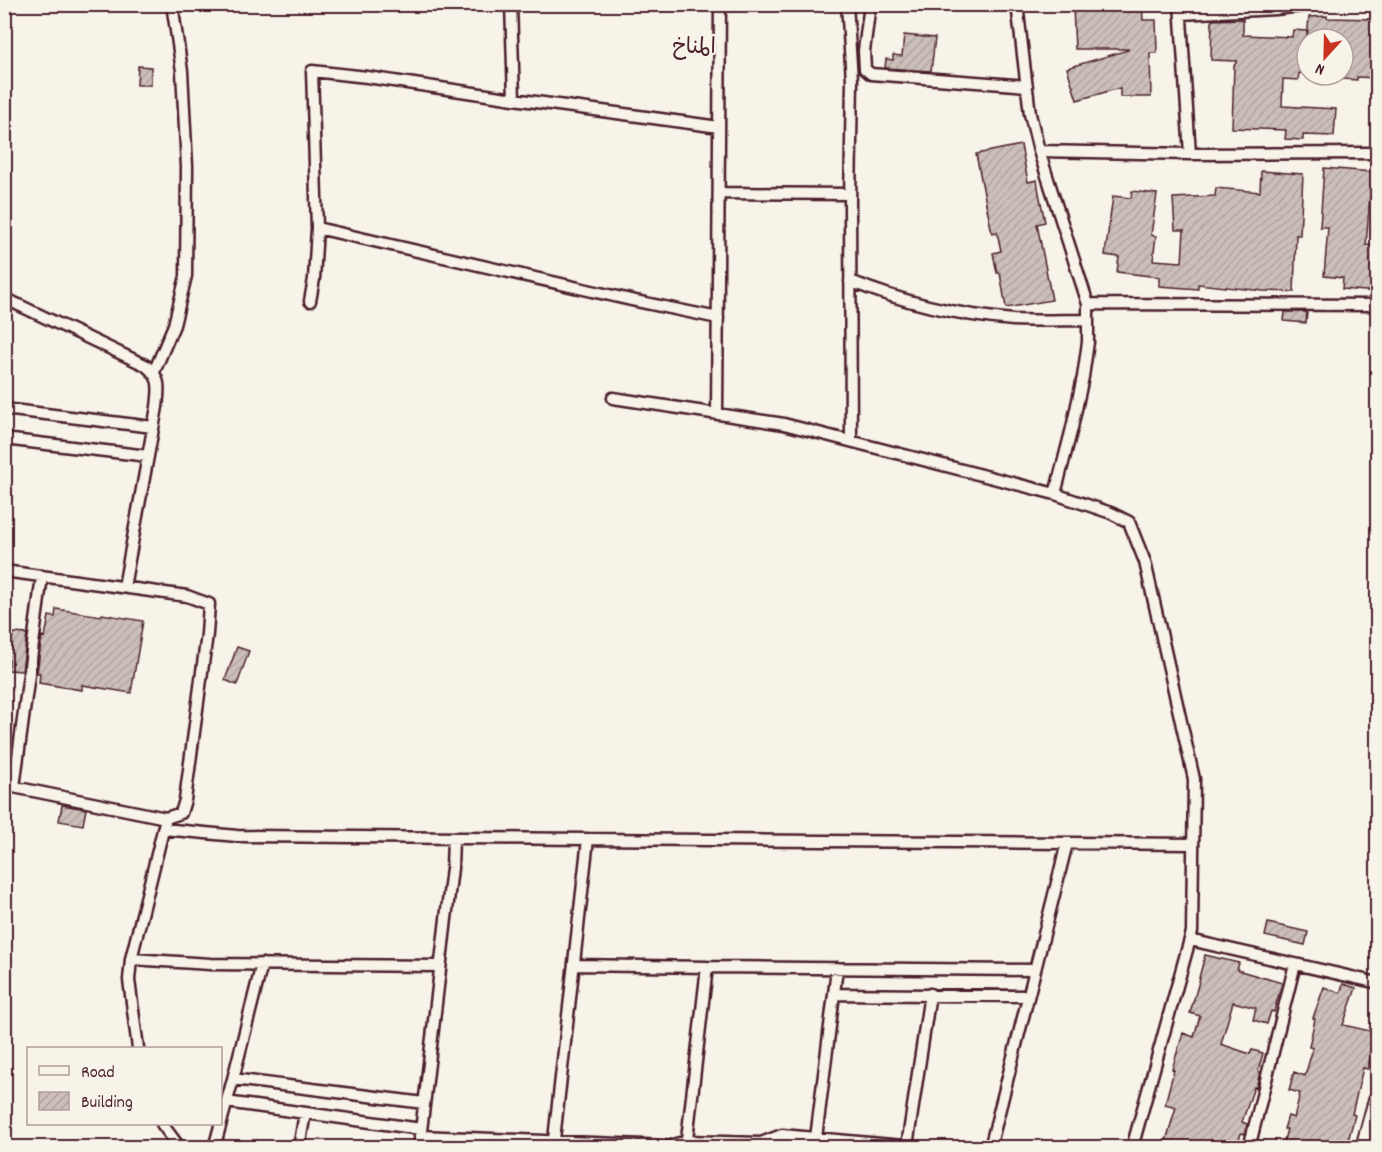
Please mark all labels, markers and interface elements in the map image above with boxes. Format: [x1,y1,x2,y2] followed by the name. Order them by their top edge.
[1295,27,1355,87] north arrow
[672,33,716,64] district label: المناخ
[1312,56,1328,81] text: N
[27,1047,222,1125] legend
[81,1061,115,1086] text: Road
[81,1091,133,1116] text: Building

